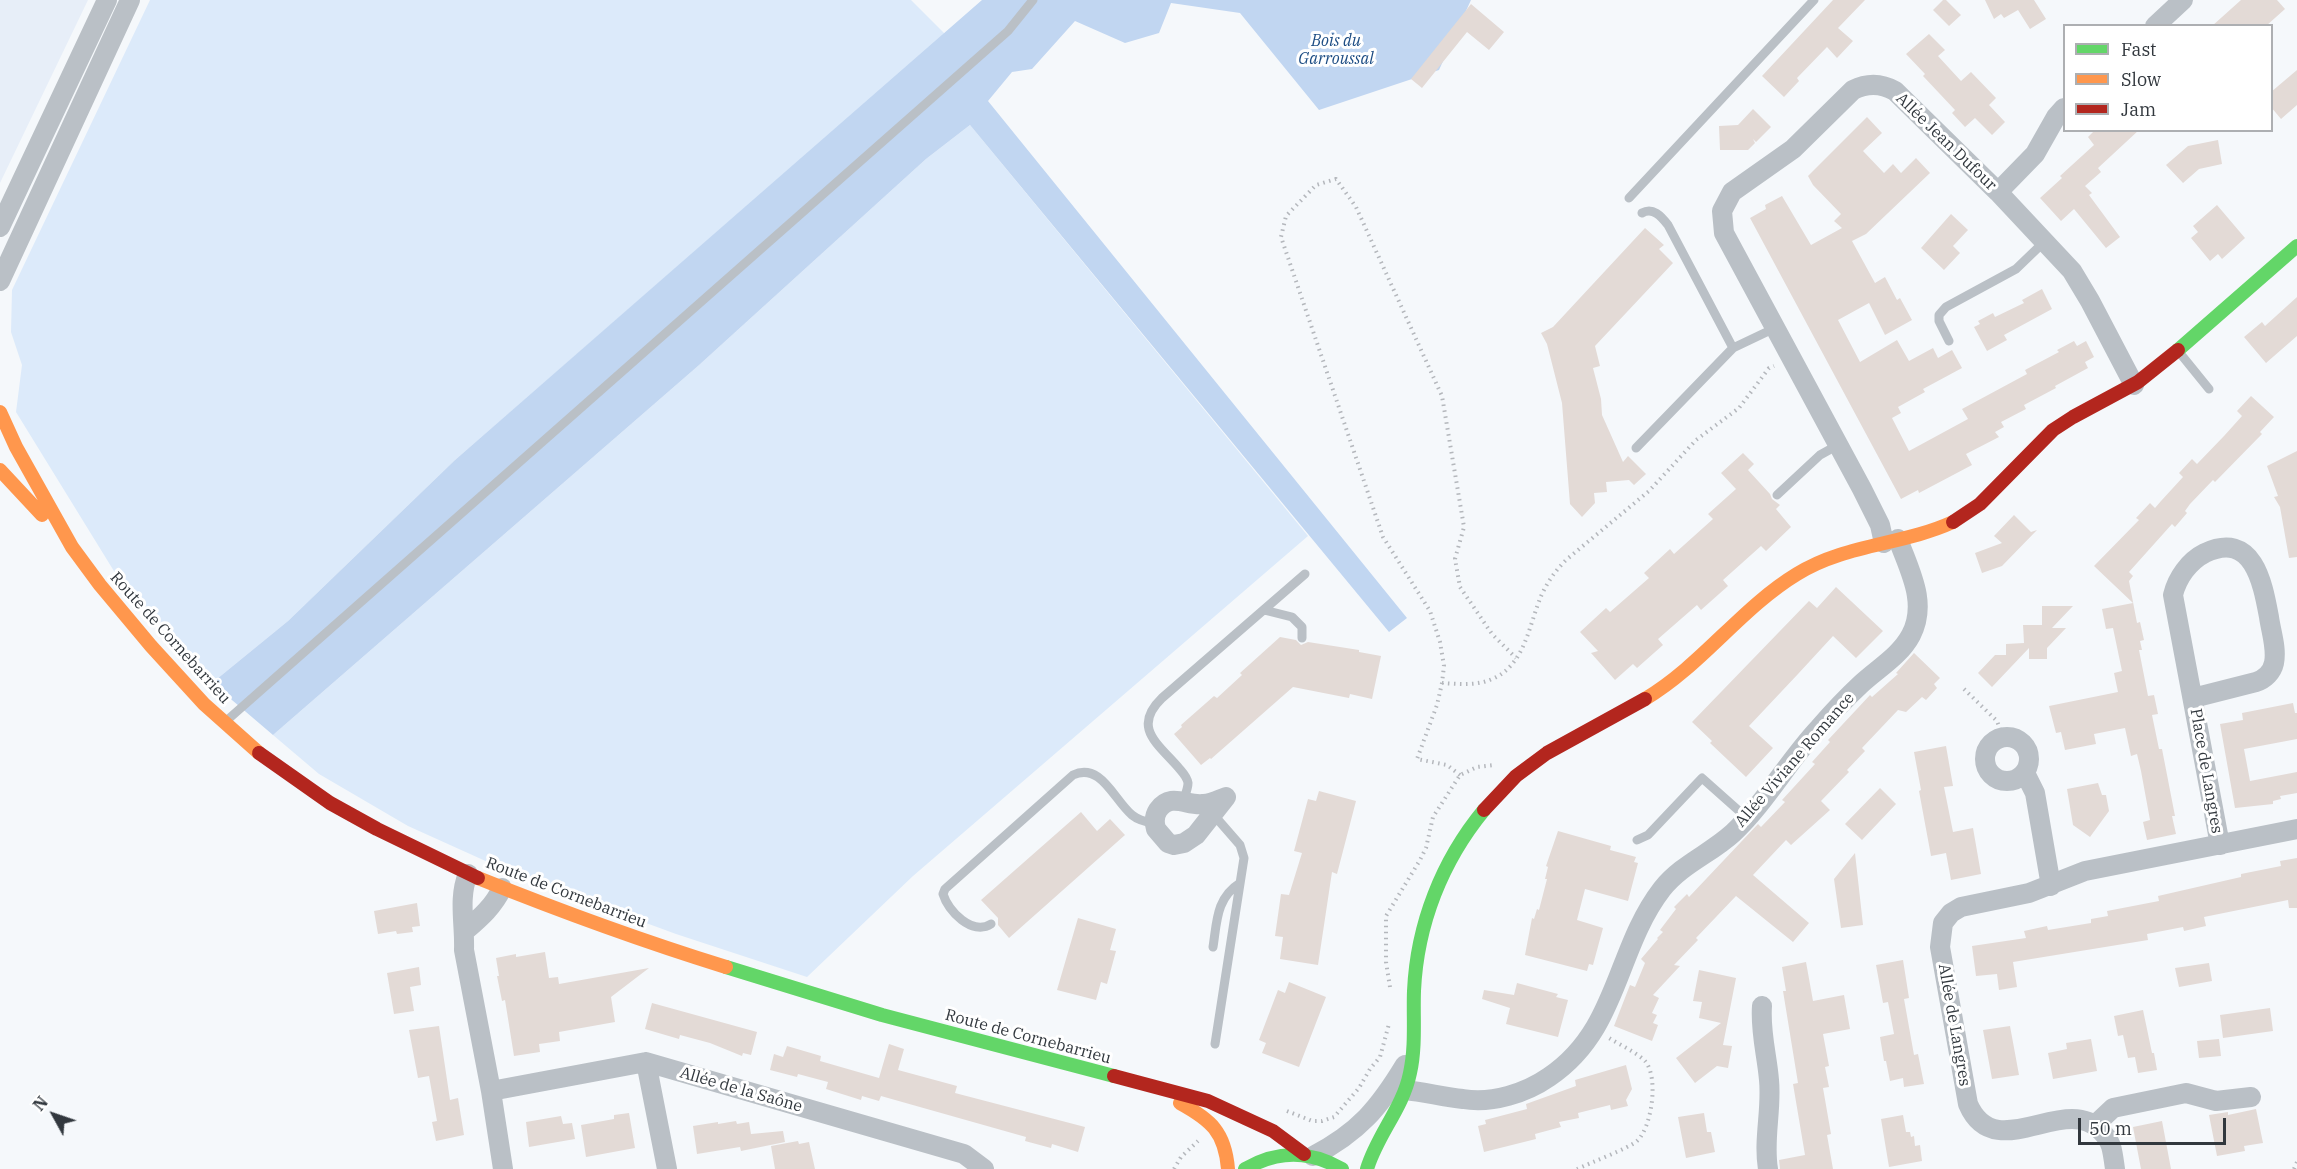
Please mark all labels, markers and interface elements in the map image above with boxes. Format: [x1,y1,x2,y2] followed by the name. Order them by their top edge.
[2063,24,2273,132] legend
[1298,31,1374,69] park label: Bois du Garroussal
[2121,38,2156,61] text: Fast
[2121,68,2161,91] text: Slow
[1892,89,2000,195] street label: Allée Jean Dufour
[2121,98,2156,121] text: Jam
[106,568,234,708] street label: Route de Cornebarrieu
[1731,689,1859,831] street label: Allée Viviane Romance
[2186,707,2226,835] street label: Place de Langres
[483,853,649,933] street label: Route de Cornebarrieu
[1934,962,1974,1088] street label: Allée de Langres
[943,1006,1113,1068] street label: Route de Cornebarrieu
[678,1063,804,1117] street label: Allée de la Saône
[24,1085,84,1145] north arrow
[28,1092,52,1115] text: N
[2081,1106,2230,1144] scale bar
[2089,1117,2132,1140] text: 50 m

